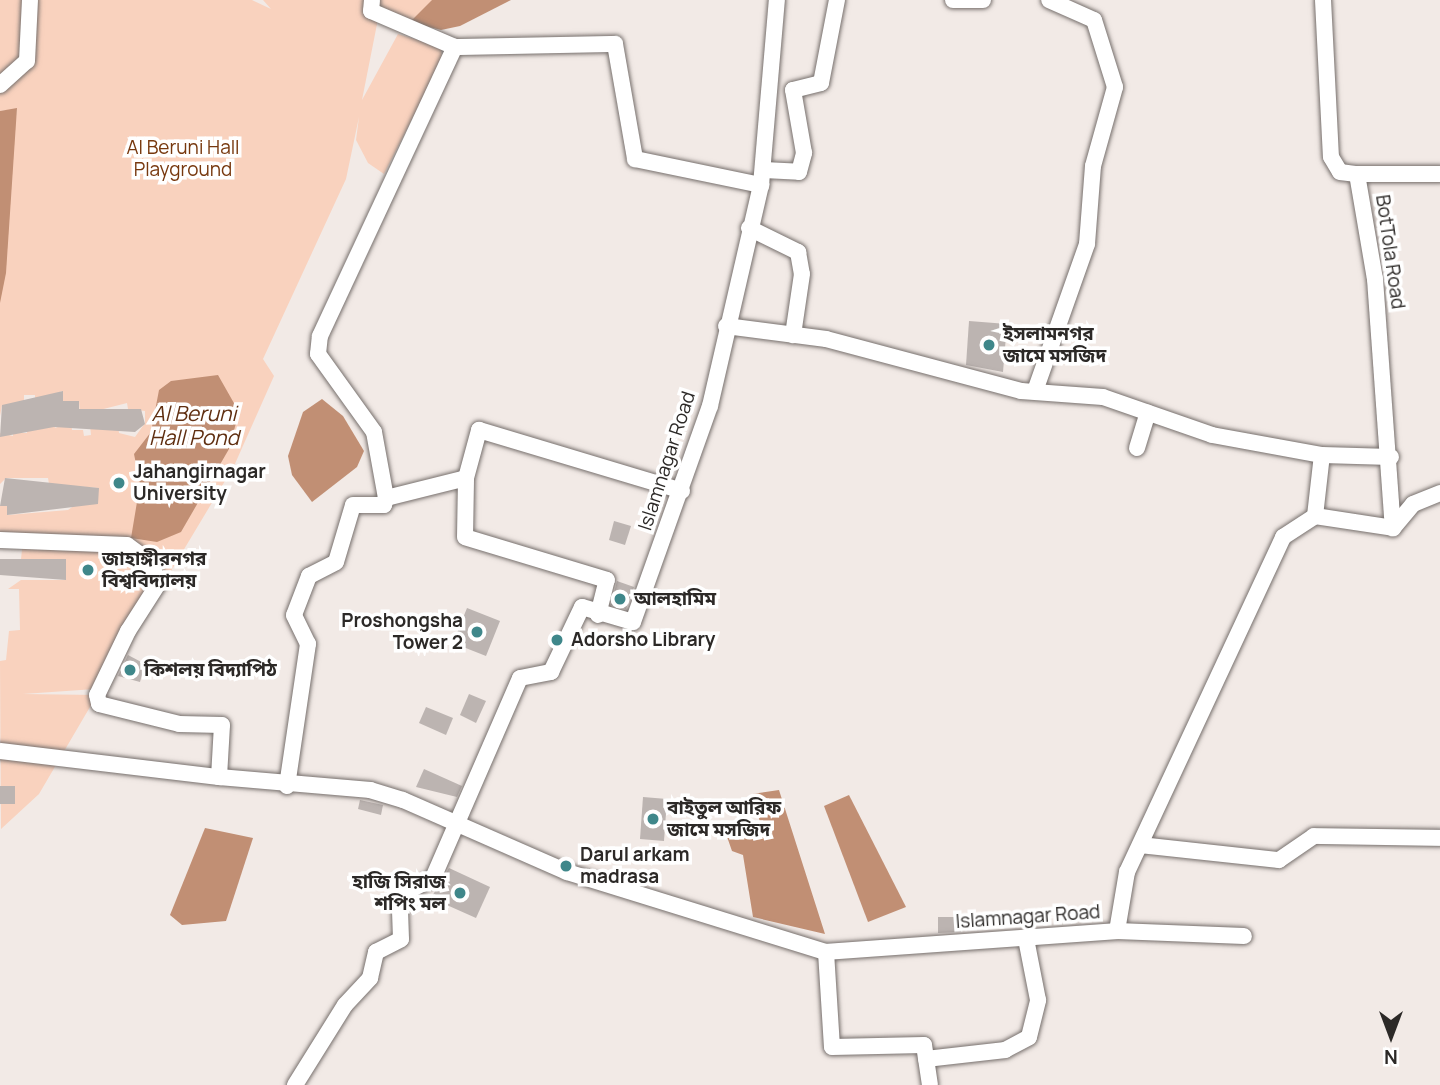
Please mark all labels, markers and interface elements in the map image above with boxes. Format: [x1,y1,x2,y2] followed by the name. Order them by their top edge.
[126,137,240,181] park label: Al Beruni Hall Playground
[1371,193,1409,311] street label: BotTola Road
[1003,323,1106,367] place label: ইসলামনগর জামে মসজিদ
[981,337,997,353] marker: ইসলামনগর জামে মসজিদ
[634,389,700,533] street label: Islamnagar Road
[149,400,239,450] water label: Al Beruni Hall Pond
[133,461,266,505] place label: Jahangirnagar University
[111,475,127,491] marker: Jahangirnagar University
[102,548,207,592] place label: জাহাঙ্গীরনগর বিশ্ববিদ্যালয়
[80,562,96,578] marker: জাহাঙ্গীরনগর বিশ্ববিদ্যালয়
[634,588,716,610] place label: আলহামিম
[612,591,628,607] marker: আলহামিম
[341,610,463,654] place label: Proshongsha Tower 2
[469,624,485,640] marker: Proshongsha Tower 2
[571,629,715,651] place label: Adorsho Library
[549,632,565,648] marker: Adorsho Library
[144,659,277,681] place label: কিশলয় বিদ্যাপিঠ
[122,662,138,678] marker: কিশলয় বিদ্যাপিঠ
[667,797,781,841] place label: বাইতুল আরিফ জামে মসজিদ
[645,811,661,827] marker: বাইতুল আরিফ জামে মসজিদ
[580,844,690,888] place label: Darul arkam madrasa
[558,858,574,874] marker: Darul arkam madrasa
[352,871,446,915] place label: হাজি সিরাজ শপিং মল
[452,885,468,901] marker: হাজি সিরাজ শপিং মল
[955,901,1101,933] street label: Islamnagar Road
[1356,1001,1426,1071] north arrow
[1384,1044,1398,1070] text: N

